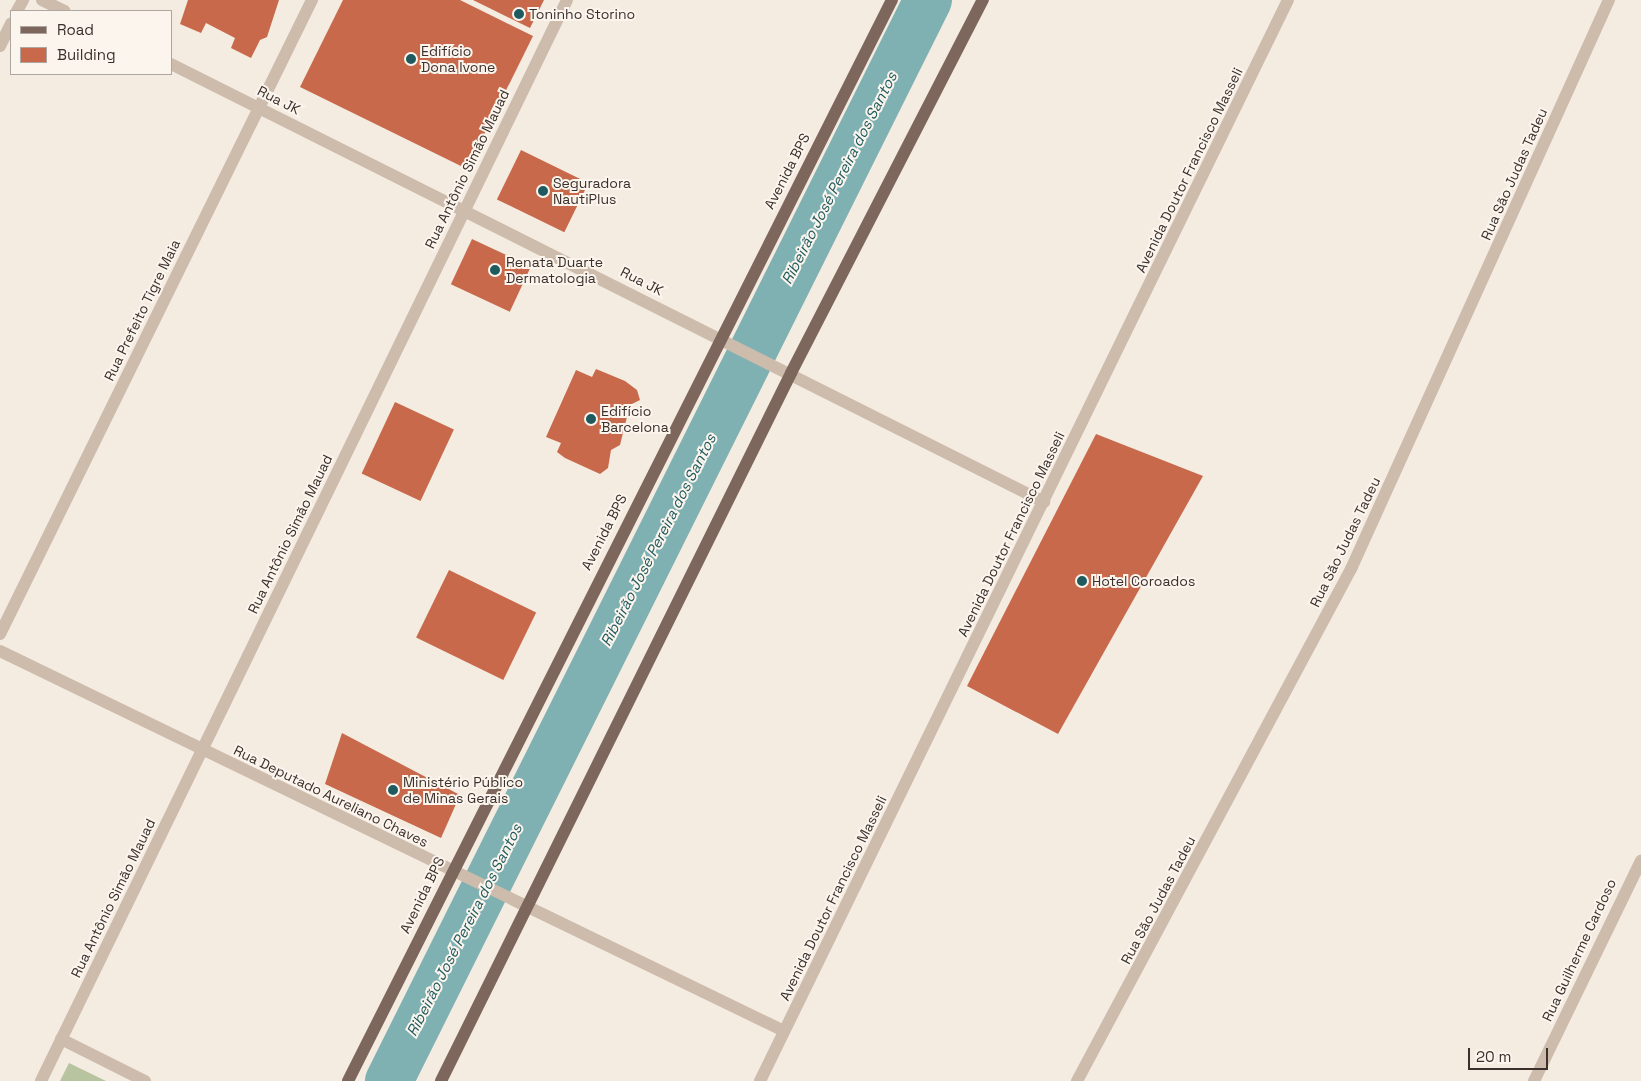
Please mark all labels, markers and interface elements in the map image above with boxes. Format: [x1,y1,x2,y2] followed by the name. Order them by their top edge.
[529,6,635,22] place label: Toninho Storino
[513,8,525,20] marker: Toninho Storino
[10,10,172,75] legend
[57,20,94,39] text: Road
[421,43,495,75] place label: Edifício Dona Ivone
[57,45,116,64] text: Building
[405,53,417,65] marker: Edifício Dona Ivone
[1132,65,1246,275] street label: Avenida Doutor Francisco Masseli
[778,69,900,287] water label: Ribeirão José Pereira dos Santos
[255,82,303,118] street label: Rua JK
[421,87,513,251] street label: Rua Antônio Simão Mauad
[1477,105,1551,243] street label: Rua São Judas Tadeu
[761,130,813,212] street label: Avenida BPS
[553,175,631,208] place label: Seguradora NautiPlus
[537,185,549,197] marker: Seguradora NautiPlus
[100,236,184,384] street label: Rua Prefeito Tigre Maia
[506,254,603,286] place label: Renata Duarte Dermatologia
[488,263,502,277] marker: Renata Duarte Dermatologia
[618,263,666,299] street label: Rua JK
[601,403,669,436] place label: Edifício Barcelona
[585,413,597,425] marker: Edifício Barcelona
[954,429,1068,639] street label: Avenida Doutor Francisco Masseli
[597,431,719,649] water label: Ribeirão José Pereira dos Santos
[244,452,336,616] street label: Rua Antônio Simão Mauad
[1306,474,1384,610] street label: Rua São Judas Tadeu
[578,491,630,573] street label: Avenida BPS
[1092,573,1195,589] place label: Hotel Coroados
[1076,575,1088,587] marker: Hotel Coroados
[231,741,431,851] street label: Rua Deputado Aureliano Chaves
[403,774,523,806] place label: Ministério Público de Minas Gerais
[387,784,399,796] marker: Ministério Público de Minas Gerais
[776,793,890,1003] street label: Avenida Doutor Francisco Masseli
[67,816,159,980] street label: Rua Antônio Simão Mauad
[403,821,525,1039] water label: Ribeirão José Pereira dos Santos
[1117,833,1199,967] street label: Rua São Judas Tadeu
[396,854,448,936] street label: Avenida BPS
[1539,876,1619,1024] street label: Rua Guilherme Cardoso
[1471,1038,1551,1070] scale bar
[1476,1047,1511,1066] text: 20 m

